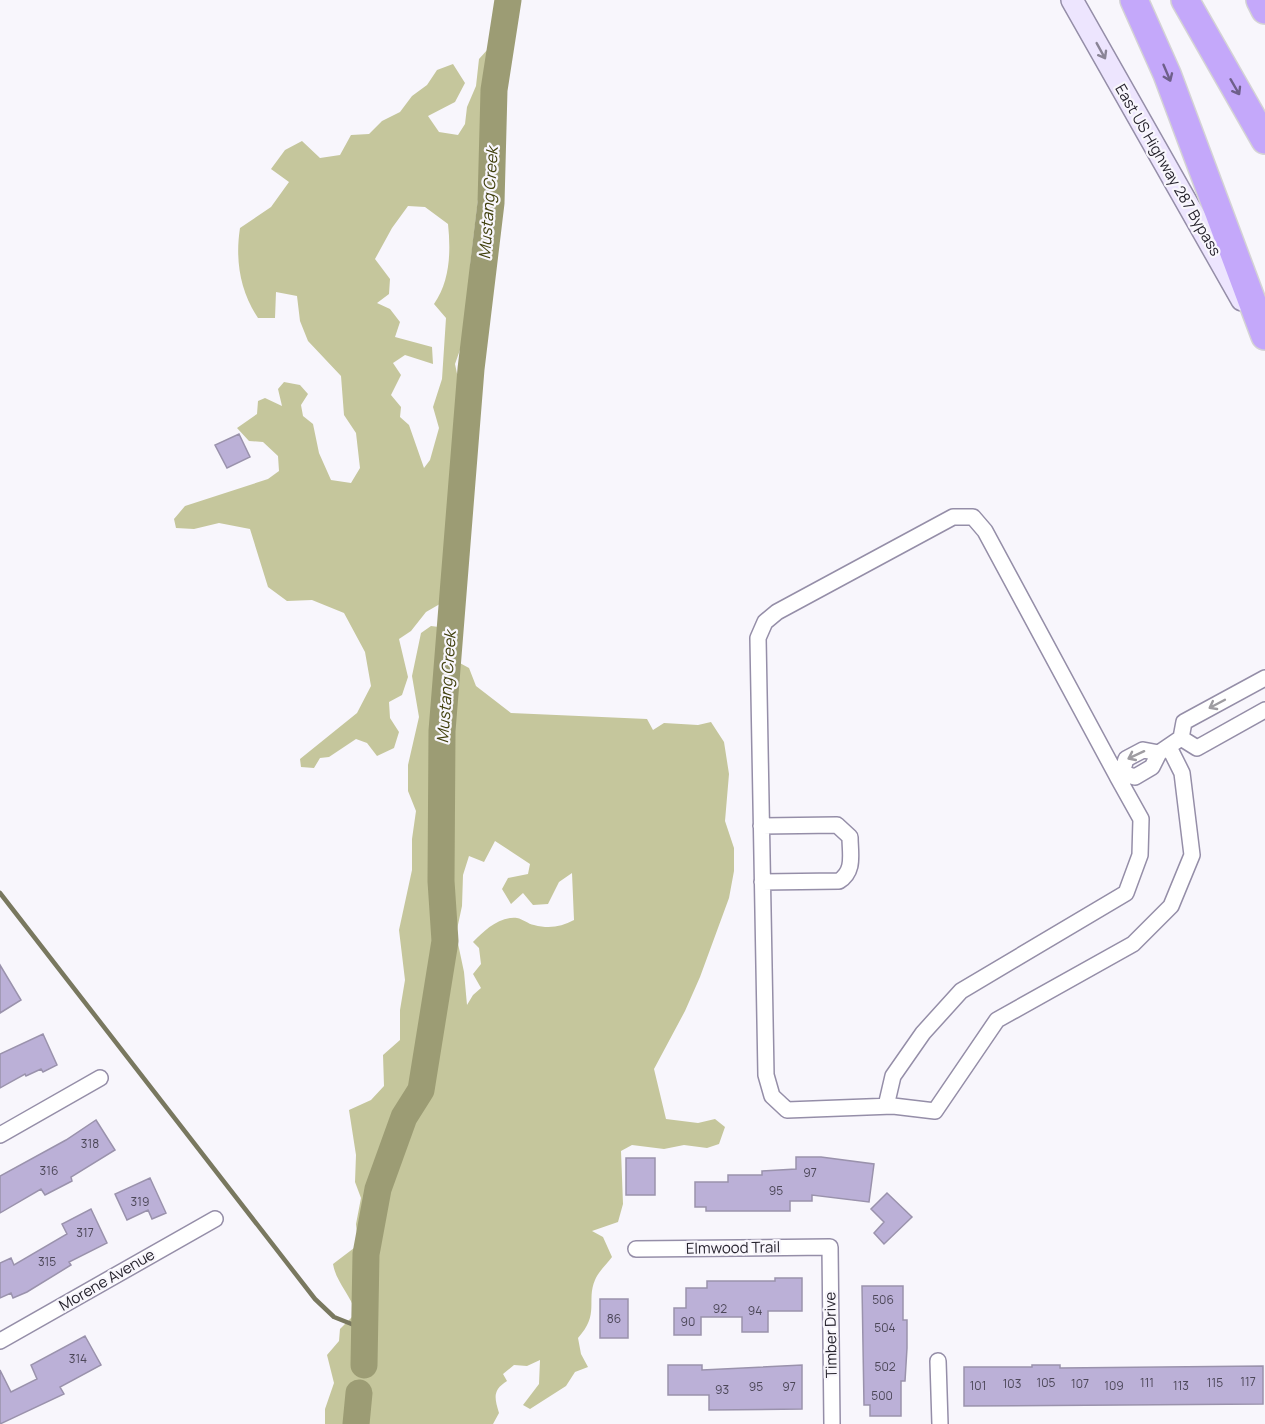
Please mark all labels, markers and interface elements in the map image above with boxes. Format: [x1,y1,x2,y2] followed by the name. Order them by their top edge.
[1095,42,1107,59] one-way arrow
[1162,63,1173,81] one-way arrow
[1229,78,1241,95] one-way arrow
[1110,80,1226,260] street label: East US Highway 287 Bypass
[473,144,503,260] water label: Mustang Creek
[431,628,461,744] water label: Mustang Creek
[1209,698,1226,710] one-way arrow
[1127,749,1145,761] one-way arrow
[81,1135,99,1152] house number: 318
[40,1162,58,1179] house number: 316
[803,1164,817,1181] house number: 97
[769,1182,783,1199] house number: 95
[131,1193,149,1210] house number: 319
[76,1224,94,1241] house number: 317
[686,1236,780,1259] street label: Elmwood Trail
[55,1244,159,1315] street label: Morene Avenue
[38,1253,56,1270] house number: 315
[819,1291,842,1378] street label: Timber Drive
[872,1291,894,1308] house number: 506
[713,1300,727,1317] house number: 92
[748,1302,762,1319] house number: 94
[607,1310,621,1327] house number: 86
[681,1313,695,1330] house number: 90
[874,1319,896,1336] house number: 504
[69,1350,87,1367] house number: 314
[874,1358,896,1375] house number: 502
[1240,1373,1256,1390] house number: 117
[1037,1374,1056,1391] house number: 105
[1140,1374,1154,1391] house number: 111
[1207,1374,1223,1391] house number: 115
[1003,1375,1021,1392] house number: 103
[1071,1375,1089,1392] house number: 107
[970,1377,986,1394] house number: 101
[1104,1377,1124,1394] house number: 109
[1173,1377,1189,1394] house number: 113
[749,1378,763,1395] house number: 95
[782,1378,796,1395] house number: 97
[715,1381,729,1398] house number: 93
[871,1387,893,1404] house number: 500

